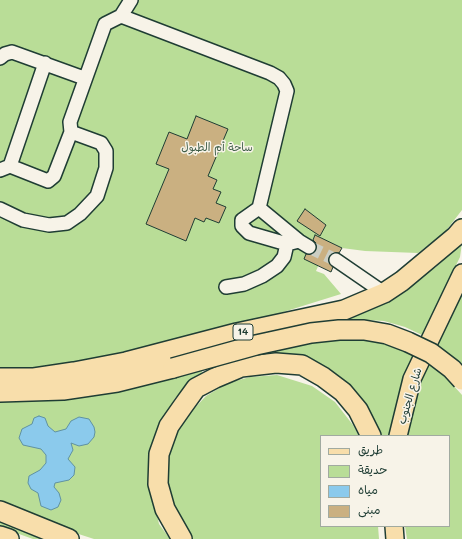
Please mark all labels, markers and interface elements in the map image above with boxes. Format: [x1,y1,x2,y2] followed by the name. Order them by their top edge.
[181,141,253,155] park label: ساحة أم الطبول
[233,324,253,340] road number: 14
[395,366,425,426] street label: شارع الجنوب
[320,435,450,527] legend
[358,441,383,457] text: طريق
[358,461,387,477] text: حديقة
[358,481,378,497] text: مياه
[358,501,381,517] text: مبنى

